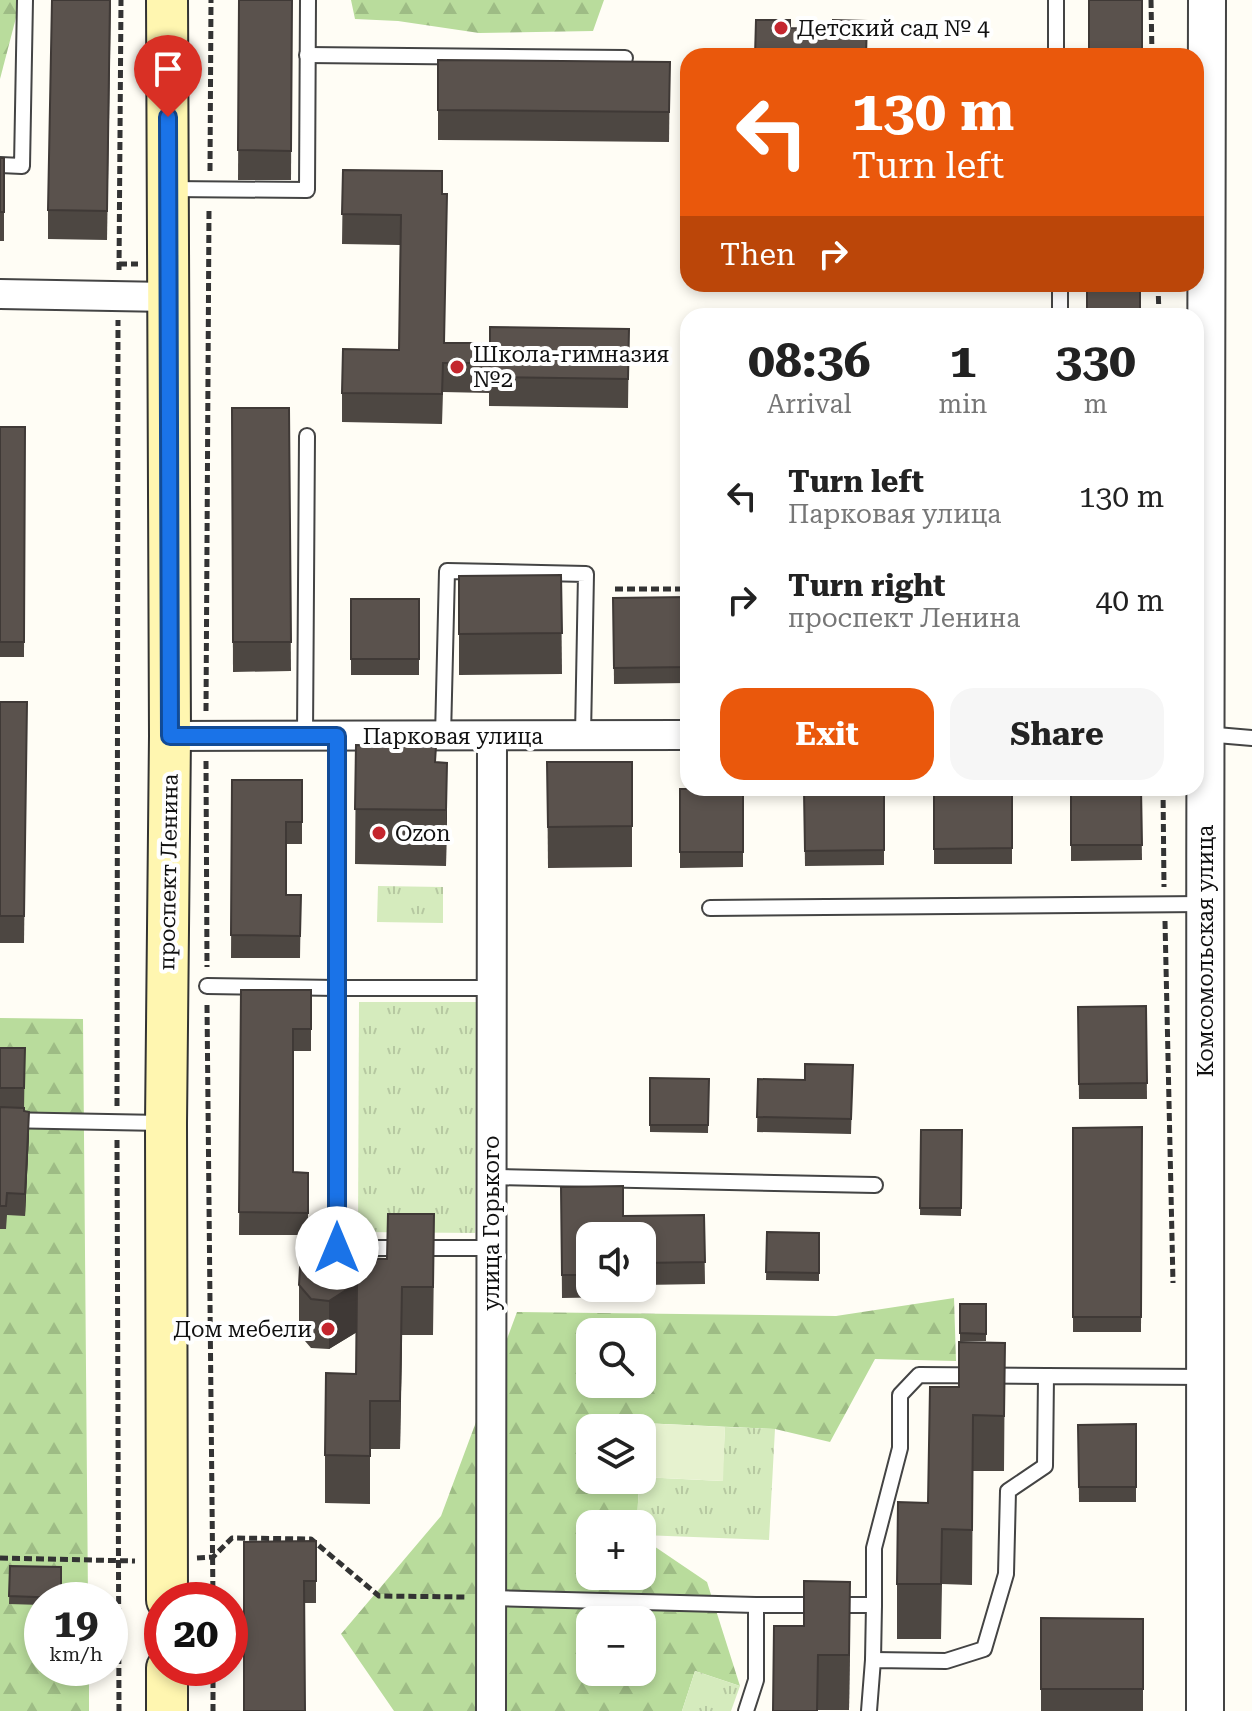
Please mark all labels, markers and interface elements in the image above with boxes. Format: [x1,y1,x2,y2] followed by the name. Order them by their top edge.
[797,16,990,41] place label: Детский сад № 4
[772,19,790,37] marker: Детский сад № 4
[134,35,202,117] pin
[146,47,190,91] icon: arrive
[852,78,1014,144] text: 130 m
[720,80,824,184] icon: left
[852,145,1004,187] text: Turn left
[811,232,855,276] icon: right
[720,237,795,272] text: Then
[748,333,871,389] text: 08:36
[949,333,976,389] text: 1
[1055,333,1136,389] text: 330
[473,342,669,392] place label: Школа-гимназия №2
[448,358,466,376] marker: Школа-гимназия №2
[767,389,852,419] text: Arrival
[939,389,987,419] text: min
[1084,389,1108,419] text: m
[788,464,924,499] text: Turn left
[720,474,764,518] icon: left
[1079,479,1164,514] text: 130 m
[788,499,1001,529] text: Парковая улица
[788,568,945,603] text: Turn right
[720,578,764,622] icon: right
[1095,583,1164,618] text: 40 m
[788,603,1020,633] text: проспект Ленина
[720,688,934,780] button: Exit
[950,688,1164,780] button: Share
[363,724,543,749] street label: Парковая улица
[154,773,183,970] street label: проспект Ленина
[395,821,451,846] place label: Ozon
[370,824,388,842] marker: Ozon
[1193,825,1218,1077] street label: Комсомольская улица
[479,1136,504,1310] street label: улица Горького
[295,1206,379,1290] position arrow
[576,1222,656,1686] map controls
[576,1222,656,1302] button: sound
[173,1317,312,1342] place label: Дом мебели
[576,1318,656,1398] button: search
[319,1320,337,1338] marker: Дом мебели
[576,1414,656,1494] button: layers
[576,1510,656,1590] button: +
[144,1582,248,1686] speed limit sign: 20
[54,1600,98,1647] text: 19
[576,1606,656,1686] button: −
[49,1642,103,1666] text: km/h

